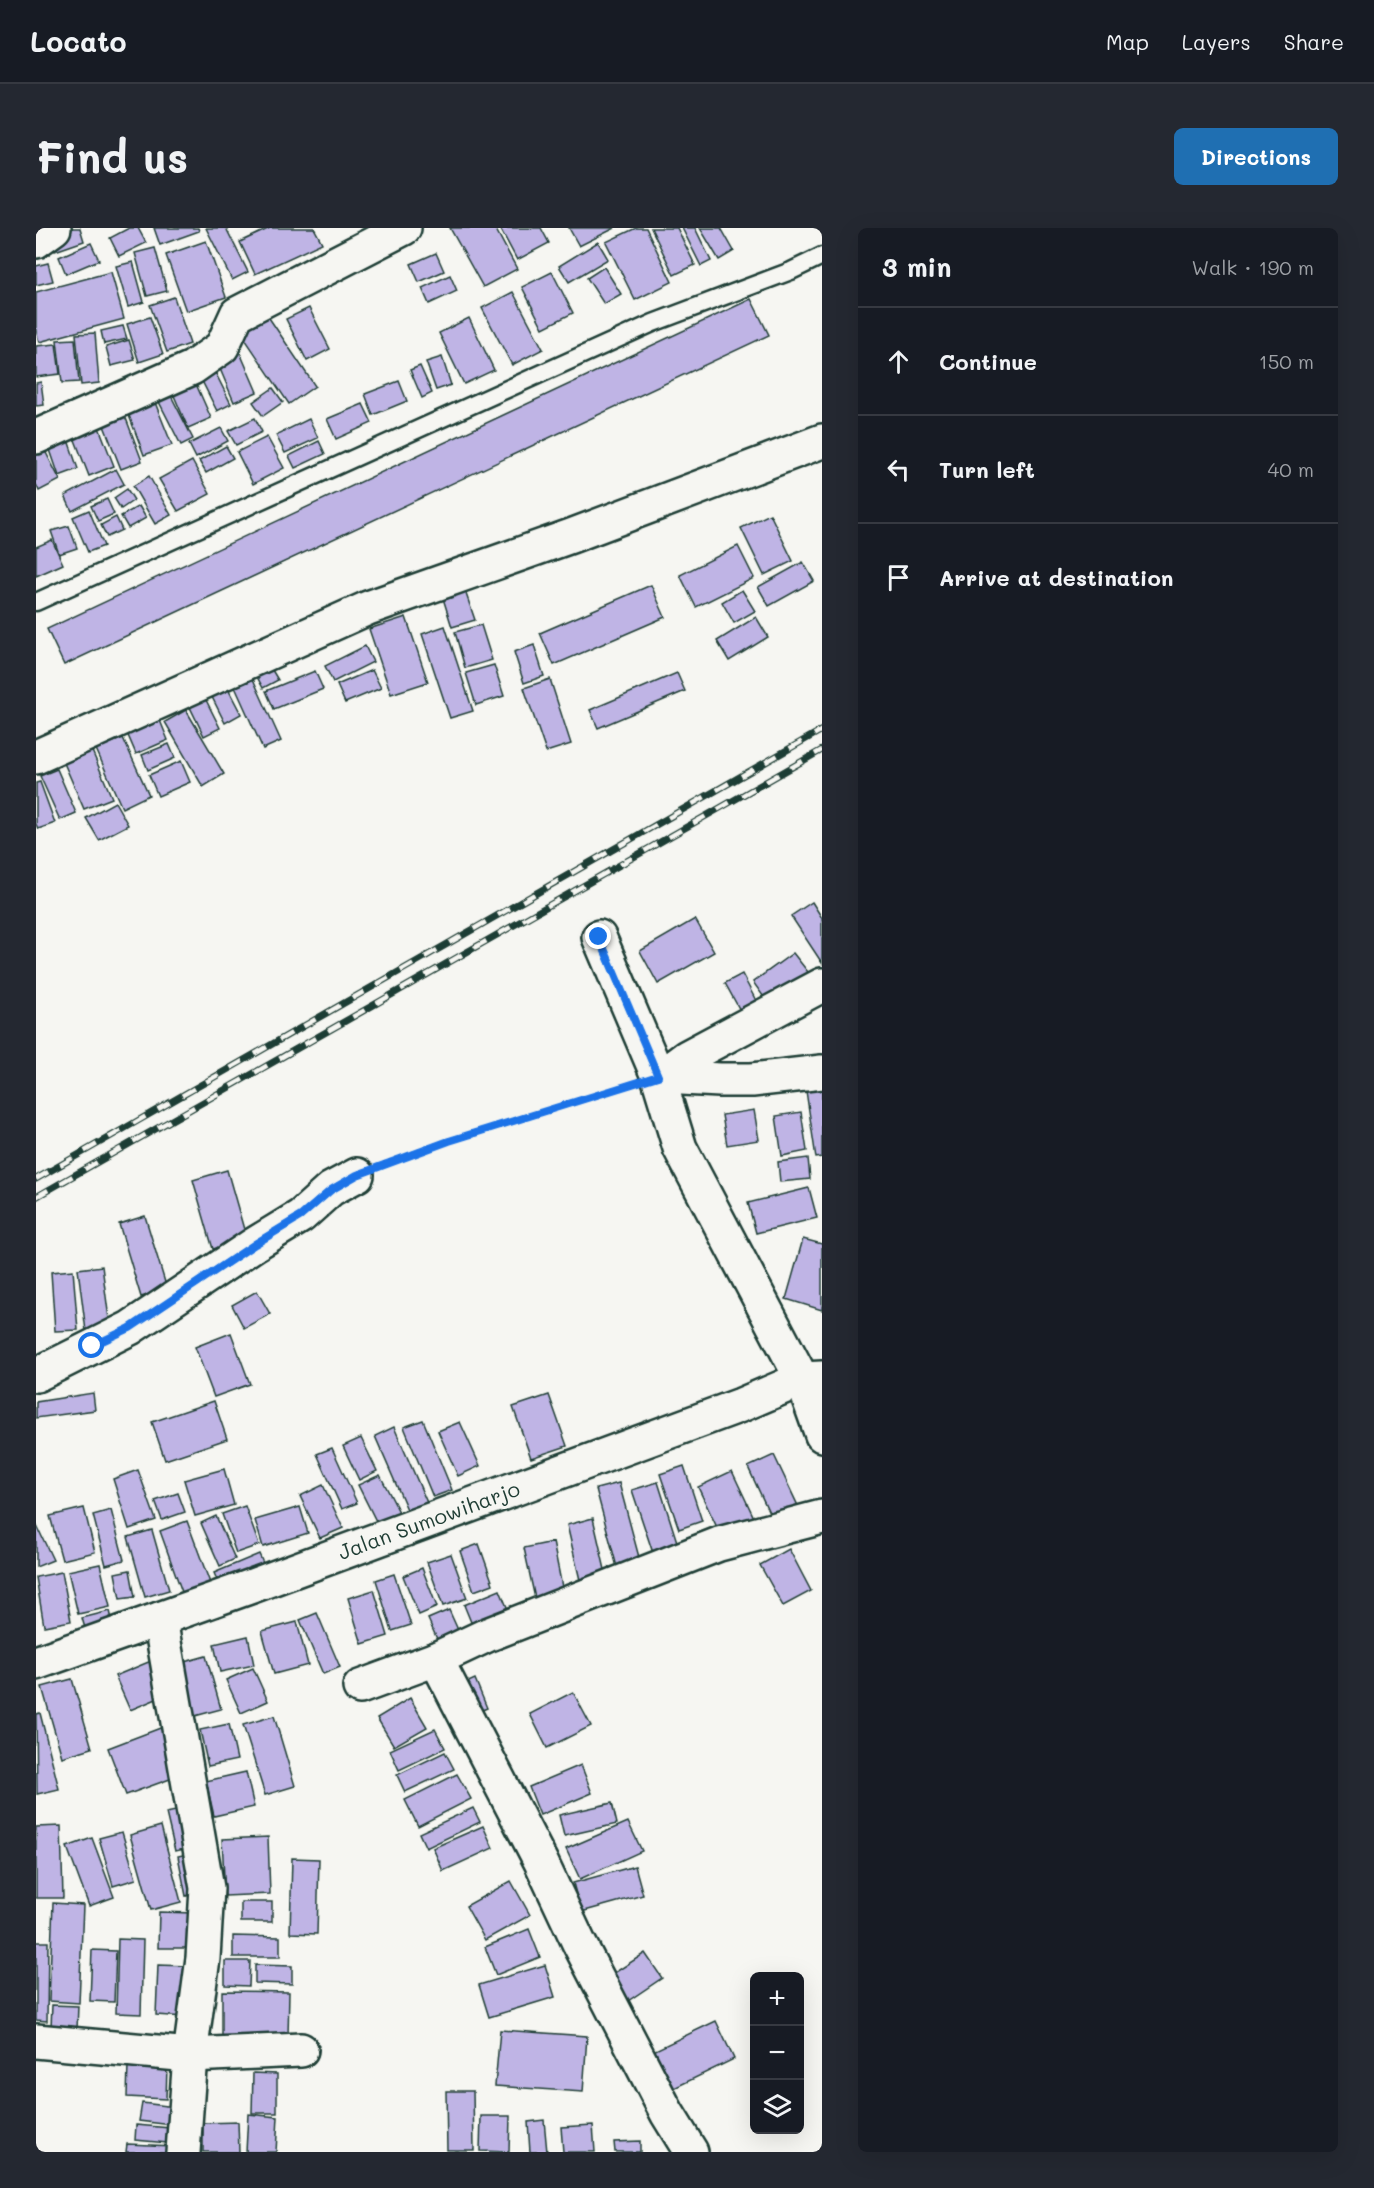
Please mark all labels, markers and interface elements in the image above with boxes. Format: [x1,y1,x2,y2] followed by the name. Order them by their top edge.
[30,23,127,59] text: Locato
[1106,28,1149,55] text: Map
[1182,28,1251,55] text: Layers
[1284,28,1344,55] text: Share
[1174,128,1338,185] button: Directions
[36,129,188,184] text: Find us
[882,250,951,284] text: 3 min
[1191,254,1314,280] text: Walk · 190 m
[882,345,915,378] icon: ahead
[939,347,1037,376] text: Continue
[1259,348,1314,374] text: 150 m
[882,453,915,486] icon: left
[939,455,1035,484] text: Turn left
[1268,456,1314,482] text: 40 m
[882,561,915,594] icon: arrive
[939,563,1174,592] text: Arrive at destination
[585,923,611,949] route end
[78,1332,104,1358] route start
[334,1474,523,1565] street label: Jalan Sumowiharjo
[750,1972,804,2134] map controls
[750,1972,804,2026] button: +
[750,2026,804,2080] button: −
[750,2080,804,2134] button: layers

